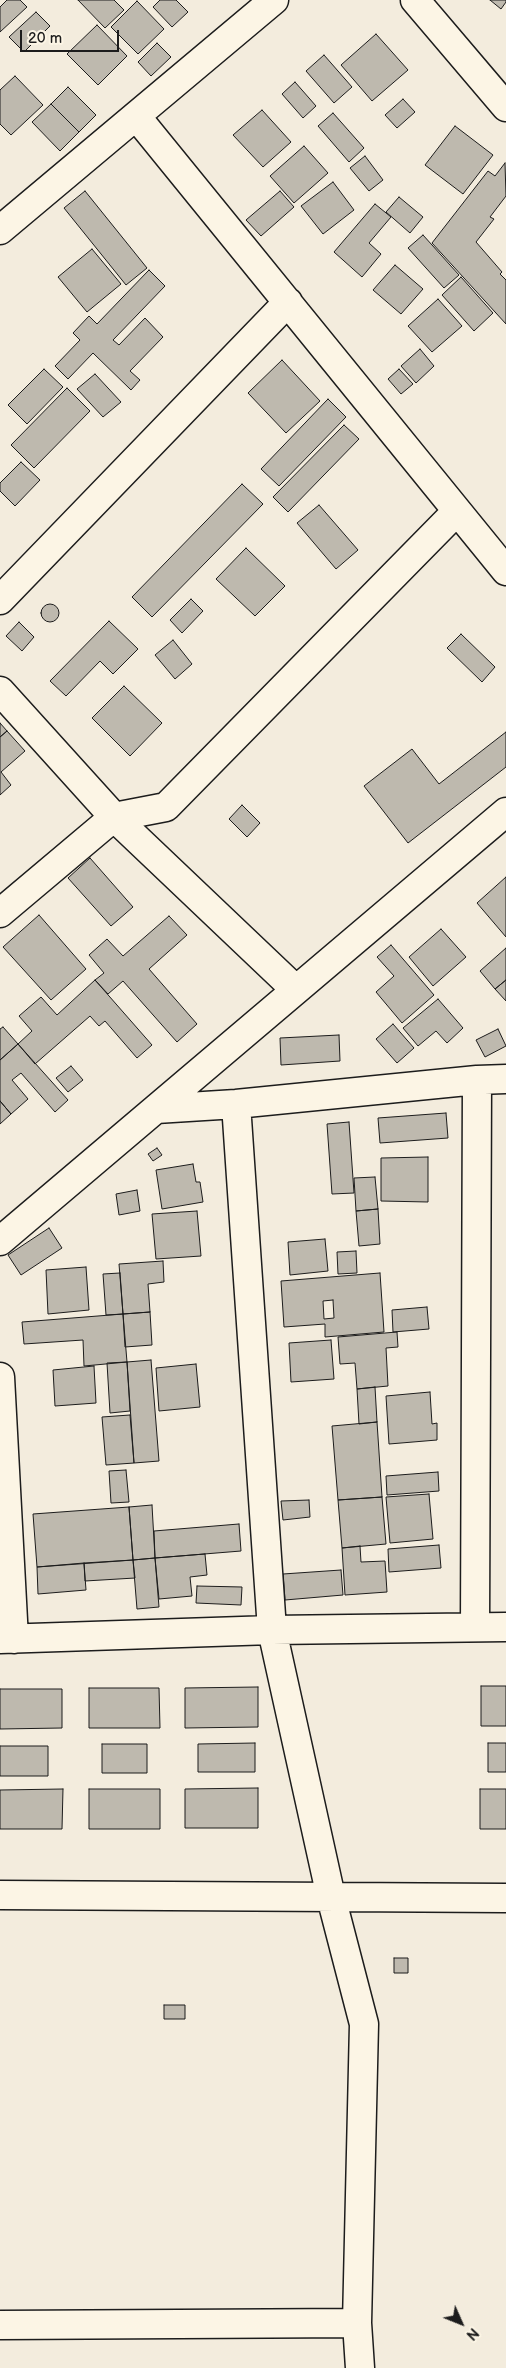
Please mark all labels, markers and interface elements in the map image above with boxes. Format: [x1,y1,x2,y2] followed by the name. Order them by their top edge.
[22,20,121,52] scale bar
[28,29,62,48] text: 20 m
[436,2298,486,2348] north arrow
[462,2324,482,2343] text: N

